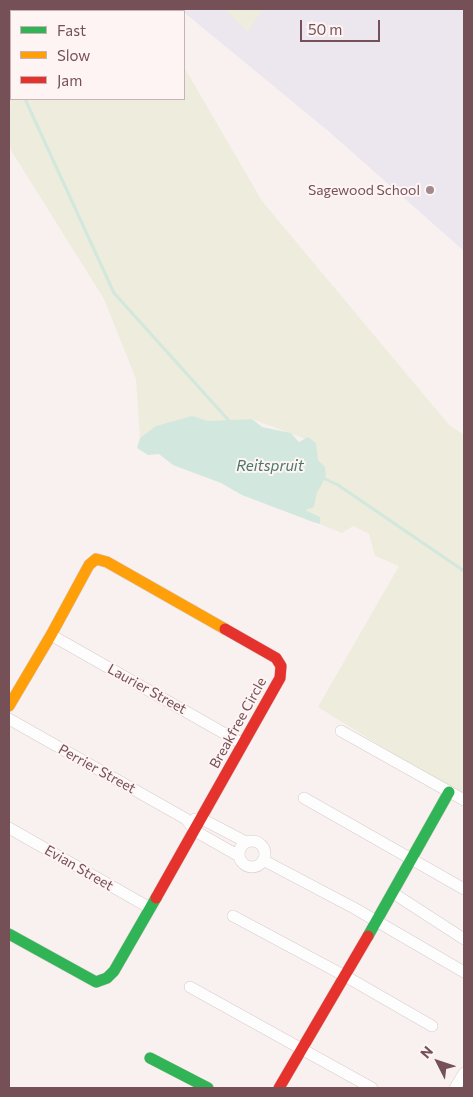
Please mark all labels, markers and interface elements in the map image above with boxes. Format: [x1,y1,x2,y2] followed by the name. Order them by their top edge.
[10,10,185,100] legend
[303,10,383,42] scale bar
[308,20,342,38] text: 50 m
[57,21,86,39] text: Fast
[57,46,90,64] text: Slow
[57,71,82,89] text: Jam
[308,182,420,198] place label: Sagewood School
[424,184,436,196] marker: Sagewood School
[236,457,304,475] water label: Reitspruit
[105,660,189,718] street label: Laurier Street
[206,675,270,771] street label: Breakfree Circle
[55,741,139,797] street label: Perrier Street
[42,842,116,894] street label: Evian Street
[413,1037,463,1087] north arrow
[416,1042,436,1061] text: N

